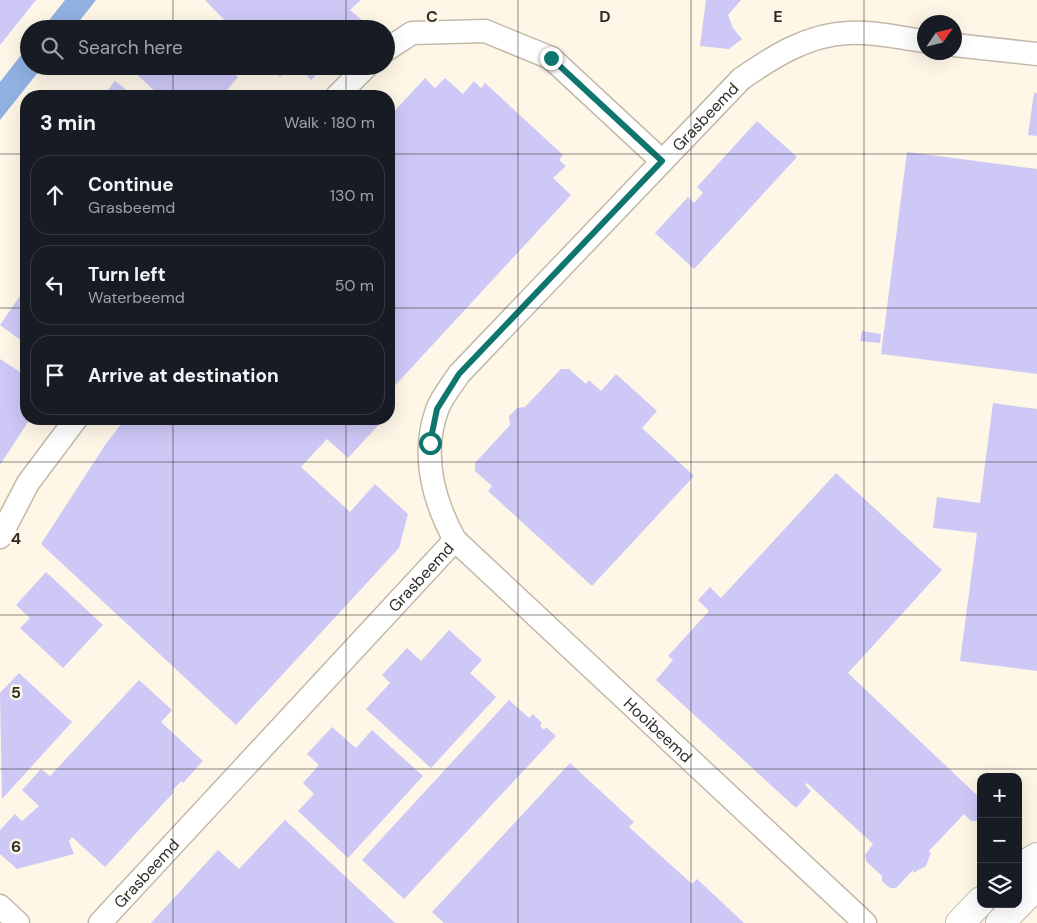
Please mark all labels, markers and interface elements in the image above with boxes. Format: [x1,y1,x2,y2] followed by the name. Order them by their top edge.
[426,6,438,27] text: C
[599,6,611,27] text: D
[773,6,783,27] text: E
[917,15,962,60] north arrow
[20,20,395,75] search box
[38,34,66,62] icon: search
[78,35,183,60] text: Search here
[540,47,563,70] route end
[667,78,743,155] street label: Grasbeemd
[40,109,96,137] text: 3 min
[284,112,375,133] text: Walk · 180 m
[88,172,174,197] text: Continue
[41,181,69,209] icon: ahead
[330,185,374,206] text: 130 m
[88,197,175,218] text: Grasbeemd
[88,262,166,287] text: Turn left
[41,271,69,299] icon: left
[335,275,374,296] text: 50 m
[88,287,185,308] text: Waterbeemd
[41,361,69,389] icon: arrive
[88,363,279,388] text: Arrive at destination
[419,432,442,455] route start
[11,528,21,549] text: 4
[383,538,458,616] street label: Grasbeemd
[11,682,21,703] text: 5
[619,693,697,767] street label: Hooibeemd
[977,773,1022,908] map controls
[977,773,1022,818] button: +
[977,818,1022,863] button: −
[109,834,184,912] street label: Grasbeemd
[11,836,21,857] text: 6
[977,863,1022,908] button: layers

